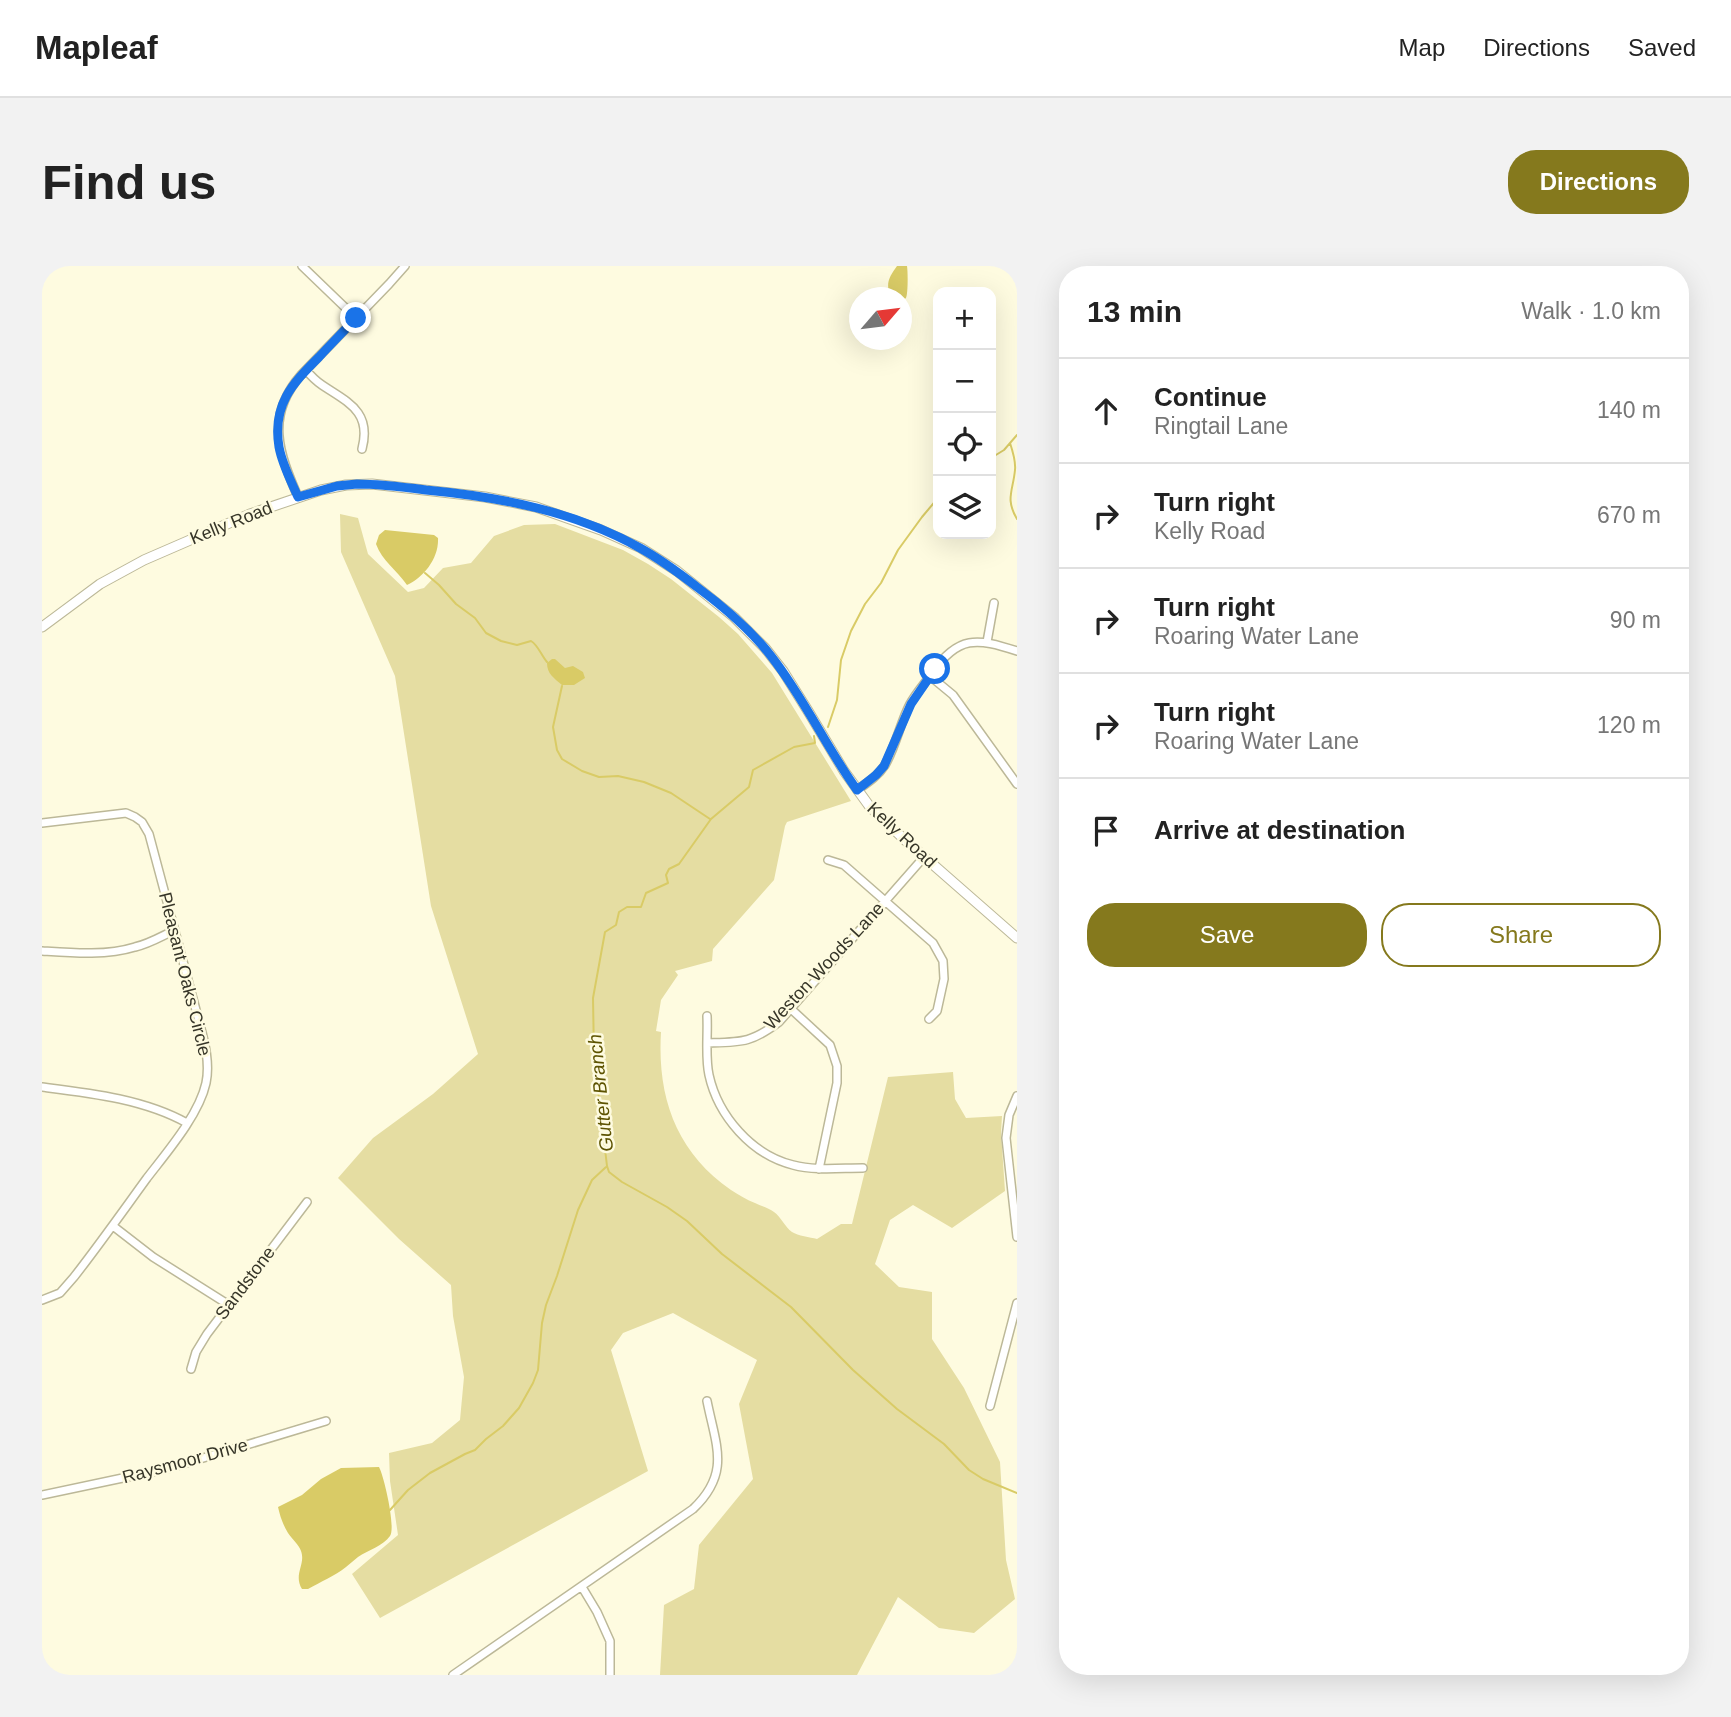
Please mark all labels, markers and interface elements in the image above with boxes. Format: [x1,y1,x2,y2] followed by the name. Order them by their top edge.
[35,29,158,66] text: Mapleaf
[1399,34,1445,61] text: Map
[1483,34,1590,61] text: Directions
[1628,34,1696,61] text: Saved
[1508,150,1689,214] button: Directions
[42,155,216,209] text: Find us
[849,287,912,350] north arrow
[933,287,996,539] map controls
[933,287,996,350] button: +
[1087,295,1182,328] text: 13 min
[1521,298,1661,324] text: Walk · 1.0 km
[340,302,371,333] route end
[933,350,996,413] button: −
[1154,382,1267,412] text: Continue
[1087,392,1125,430] icon: ahead
[1597,397,1661,423] text: 140 m
[933,413,996,476] button: locate
[1154,413,1288,439] text: Ringtail Lane
[933,476,996,539] button: layers
[1154,487,1275,517] text: Turn right
[187,497,275,549] street label: Kelly Road
[1087,497,1125,535] icon: right
[1597,502,1661,528] text: 670 m
[1154,518,1265,544] text: Kelly Road
[1154,592,1275,622] text: Turn right
[1087,602,1125,640] icon: right
[1610,607,1661,633] text: 90 m
[1154,623,1359,649] text: Roaring Water Lane
[919,653,950,684] route start
[1154,697,1275,727] text: Turn right
[1087,707,1125,745] icon: right
[1597,712,1661,738] text: 120 m
[1154,728,1359,754] text: Roaring Water Lane
[863,798,941,872] street label: Kelly Road
[1087,812,1125,850] icon: arrive
[1154,815,1405,845] text: Arrive at destination
[155,890,215,1058] street label: Pleasant Oaks Circle
[760,898,888,1034] street label: Weston Woods Lane
[1087,903,1367,967] button: Save
[1381,903,1661,967] button: Share
[584,1033,617,1153] water label: Gutter Branch
[211,1243,279,1323] street label: Sandstone
[120,1435,250,1487] street label: Raysmoor Drive

